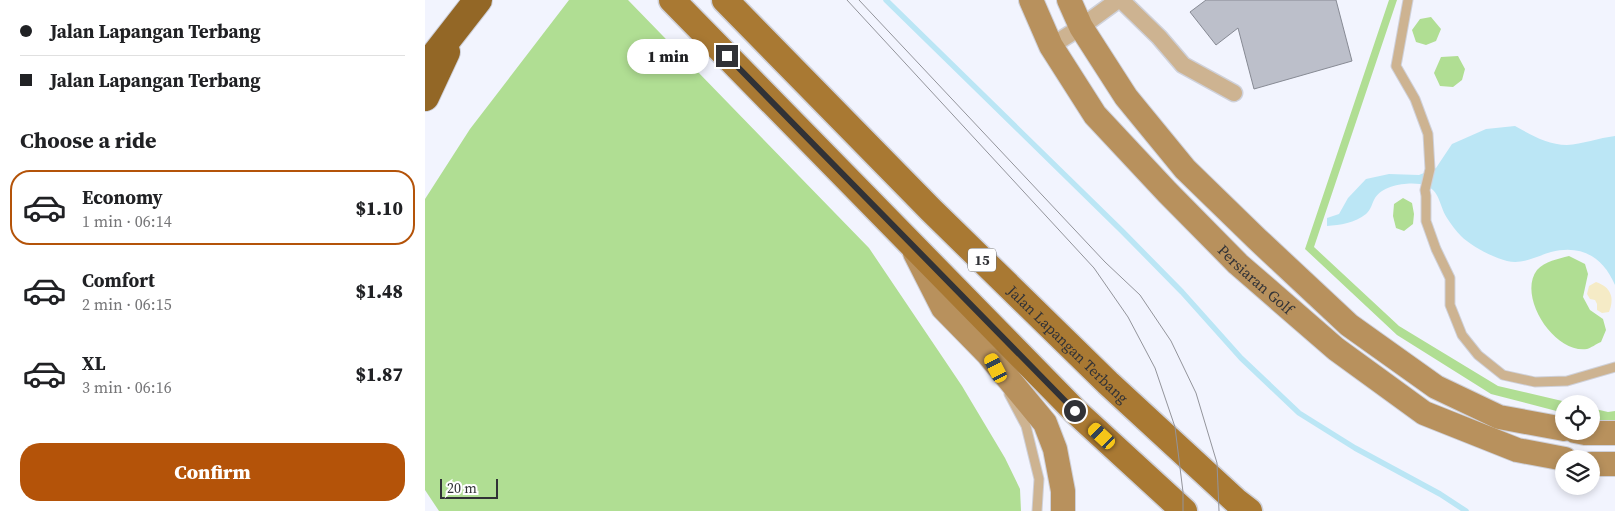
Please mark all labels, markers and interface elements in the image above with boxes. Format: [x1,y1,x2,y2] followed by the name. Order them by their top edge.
[50,18,261,44] text: Jalan Lapangan Terbang
[627,38,709,74] callout: 1 min
[647,45,689,67] text: 1 min
[716,45,738,67] route end
[50,67,261,93] text: Jalan Lapangan Terbang
[20,125,157,155] text: Choose a ride
[82,184,163,210] text: Economy
[22,185,67,230] icon: car
[355,195,403,221] text: $1.10
[82,210,172,232] text: 1 min · 06:14
[1213,239,1300,320] street label: Persiaran Golf
[968,248,996,272] road number: 15
[82,267,155,293] text: Comfort
[22,268,67,313] icon: car
[355,278,403,304] text: $1.48
[1002,279,1134,408] street label: Jalan Lapangan Terbang
[82,293,172,315] text: 2 min · 06:15
[82,350,105,376] text: XL
[22,351,67,396] icon: car
[982,351,1009,385] car
[355,361,403,387] text: $1.87
[82,376,172,398] text: 3 min · 06:16
[1555,395,1600,495] map controls
[1555,395,1600,440] button: locate
[1064,400,1086,422] route start
[1085,420,1118,452] car
[20,443,405,501] button: Confirm
[1555,450,1600,495] button: layers
[440,476,497,499] scale bar
[447,478,477,498] text: 20 m

